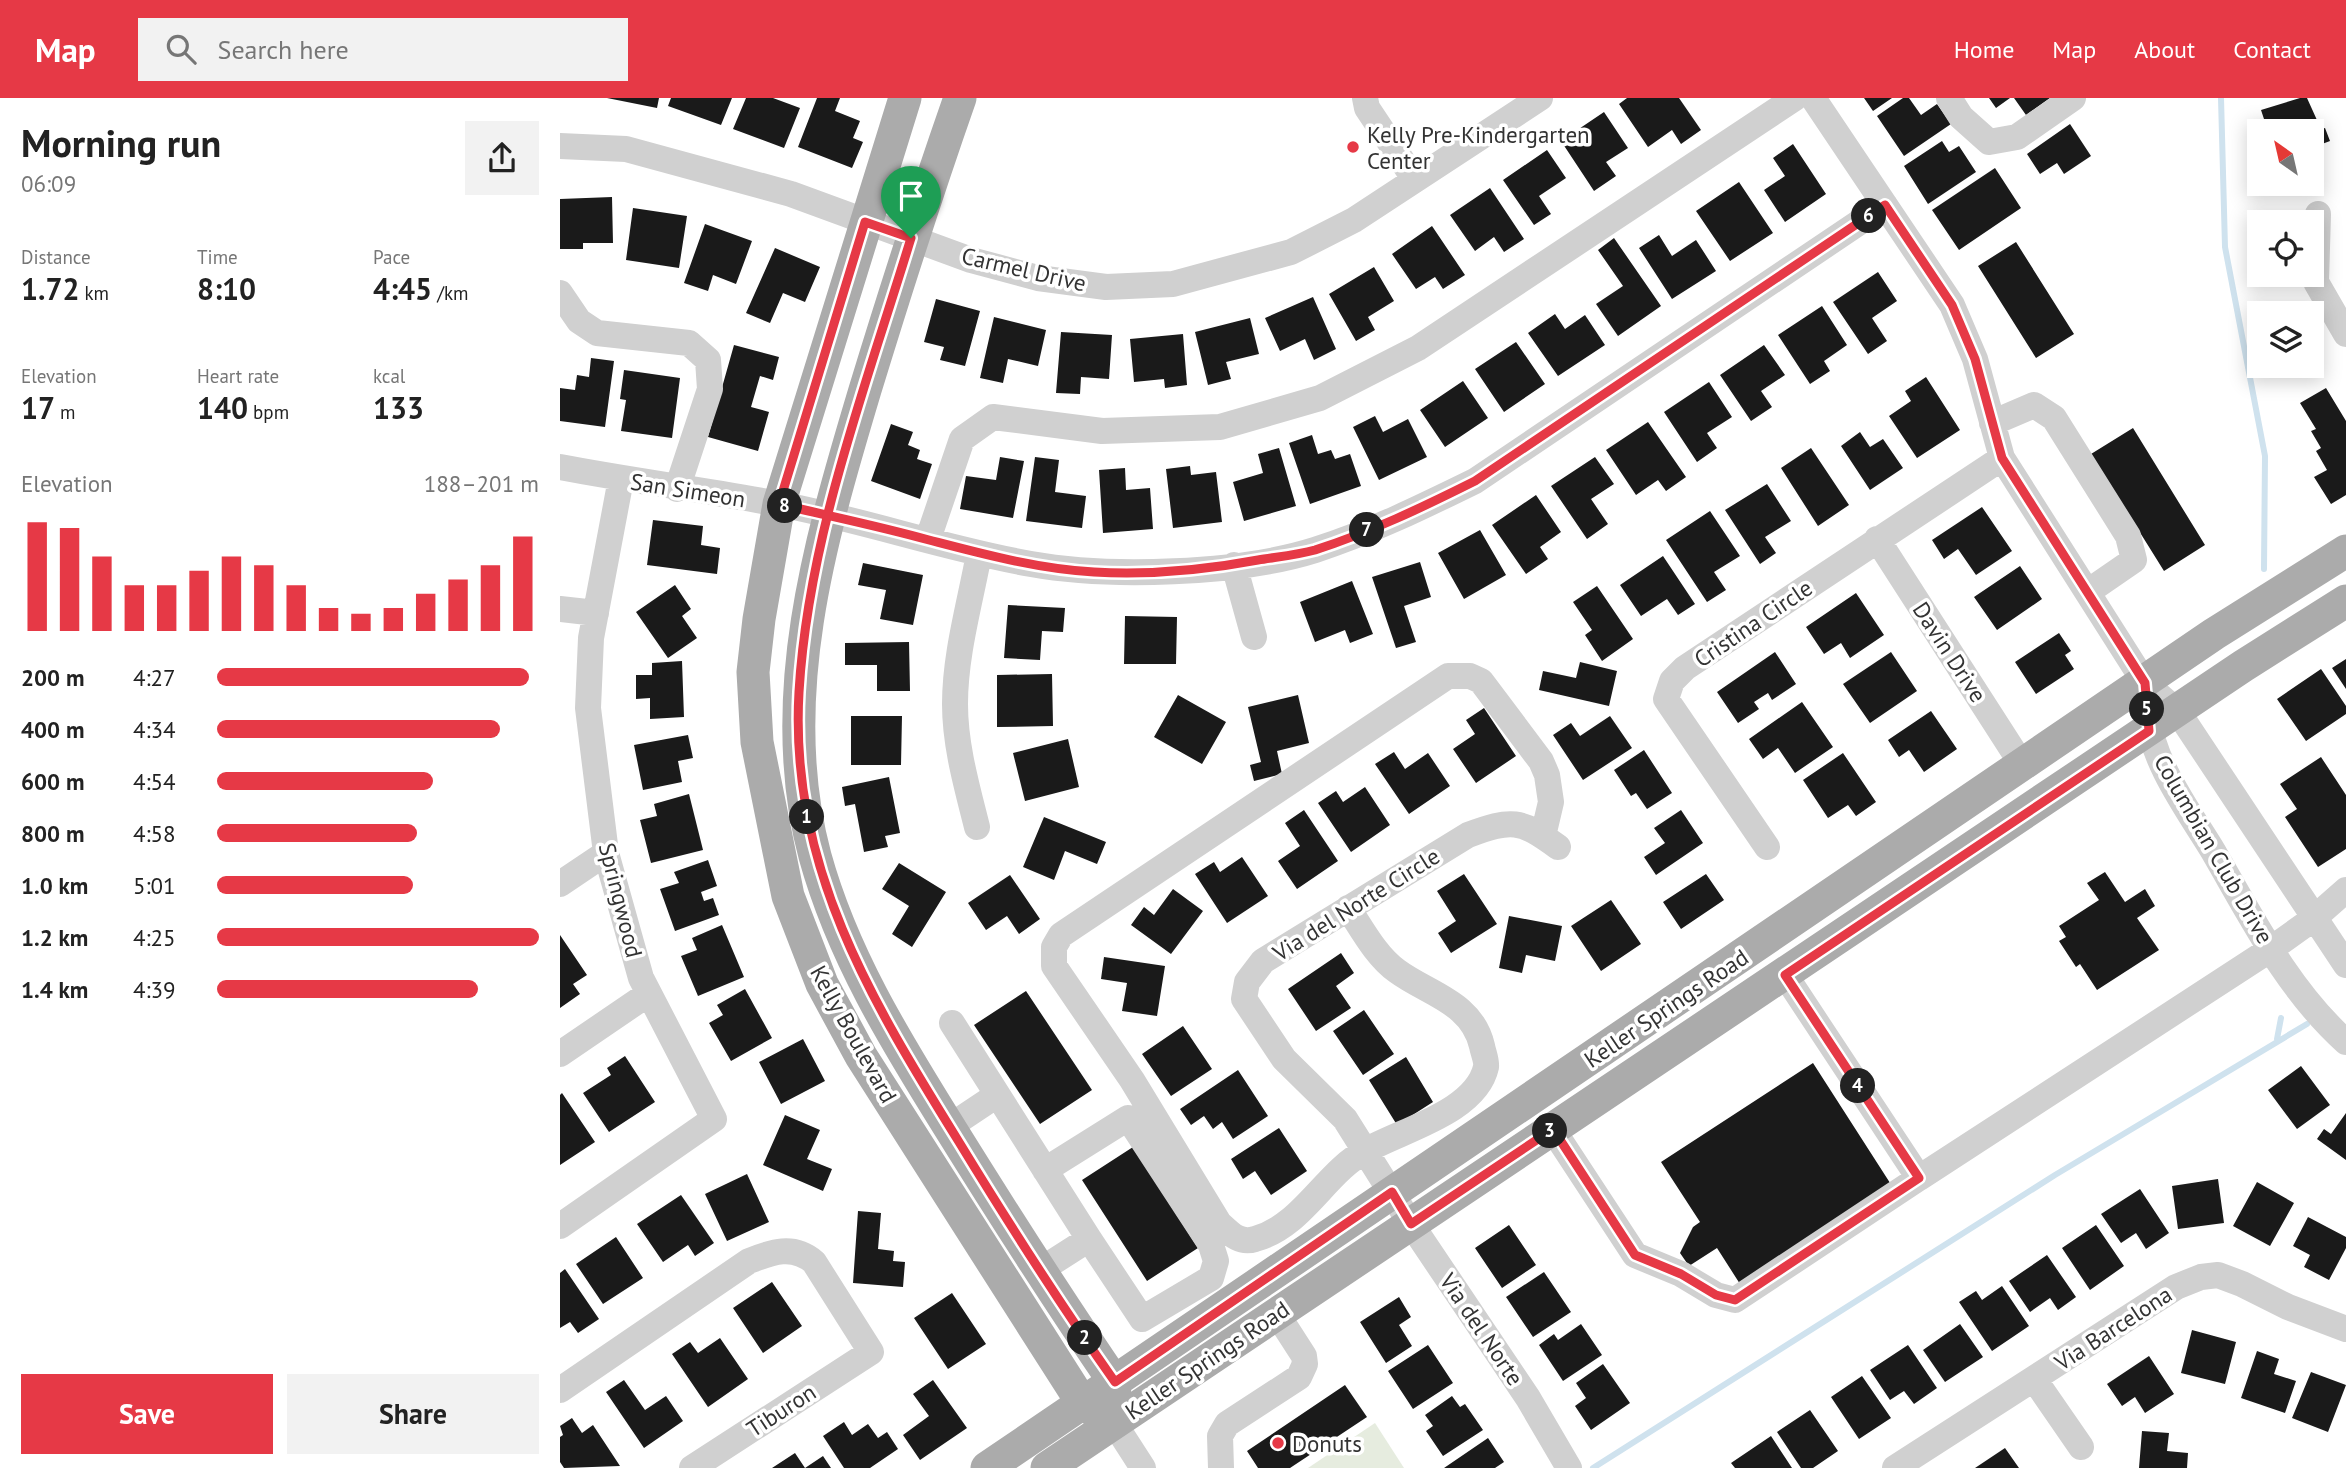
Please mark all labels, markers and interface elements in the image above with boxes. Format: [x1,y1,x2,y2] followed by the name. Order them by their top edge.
[138,18,628,81] search box
[35,28,96,71] text: Map
[162,30,200,68] icon: search
[218,33,349,66] text: Search here
[1954,34,2014,65] text: Home
[2052,34,2096,65] text: Map
[2134,34,2195,65] text: About
[2233,34,2311,65] text: Contact
[21,118,221,167] text: Morning run
[2247,119,2324,196] north arrow
[2247,119,2324,378] map controls
[1367,120,1590,175] place label: Kelly Pre-Kindergarten Center
[465,121,539,195] button: share
[1345,139,1361,155] marker: Kelly Pre-Kindergarten Center
[881,166,941,238] pin
[21,169,76,198] text: 06:09
[892,177,930,215] icon: arrive
[1852,198,1886,234] pin: 6
[1863,203,1874,227] text: 6
[2247,210,2324,287] button: locate
[959,241,1089,297] street label: Carmel Drive
[21,245,91,269] text: Distance
[197,245,238,269] text: Time
[373,245,410,269] text: Pace
[21,269,79,308] text: 1.72
[197,269,256,308] text: 8:10
[373,269,432,308] text: 4:45
[79,281,109,305] text: km
[432,281,468,305] text: /km
[2247,301,2324,378] button: layers
[21,364,97,388] text: Elevation
[197,364,279,388] text: Heart rate
[373,364,405,388] text: kcal
[21,388,55,427] text: 17
[197,388,248,427] text: 140
[373,388,424,427] text: 133
[55,400,76,424] text: m
[248,400,289,424] text: bpm
[629,467,747,513] street label: San Simeon
[21,469,113,498] text: Elevation
[424,469,539,498] text: 188–201 m
[768,488,803,524] pin: 8
[779,493,790,517] text: 8
[1350,512,1384,548] pin: 7
[1361,517,1372,541] text: 7
[1688,573,1818,673] street label: Cristina Circle
[1907,596,1993,708] street label: Davin Drive
[21,663,84,692] text: 200 m
[133,663,176,692] text: 4:27
[2130,692,2164,726] pin: 5
[2141,696,2152,720] text: 5
[21,715,84,744] text: 400 m
[133,715,176,744] text: 4:34
[2148,749,2280,949] street label: Columbian Club Drive
[21,767,84,796] text: 600 m
[133,767,176,796] text: 4:54
[790,800,824,834] pin: 1
[801,804,812,828] text: 1
[21,819,84,848] text: 800 m
[133,819,176,848] text: 4:58
[593,840,649,960] street label: Springwood
[1266,841,1445,968] street label: Via del Norte Circle
[21,871,88,900] text: 1.0 km
[133,871,176,900] text: 5:01
[21,923,88,952] text: 1.2 km
[133,923,176,952] text: 4:25
[1578,942,1754,1074] street label: Keller Springs Road
[804,960,904,1108] street label: Kelly Boulevard
[21,975,88,1004] text: 1.4 km
[133,975,176,1004] text: 4:39
[1840,1068,1876,1104] pin: 4
[1852,1073,1863,1097] text: 4
[1532,1114,1567,1148] pin: 3
[1544,1118,1555,1142] text: 3
[1433,1266,1530,1391] street label: Via del Norte
[2048,1279,2177,1377] street label: Via Barcelona
[1119,1294,1295,1426] street label: Keller Springs Road
[1068,1320,1102,1356] pin: 2
[1079,1325,1090,1349] text: 2
[21,1374,273,1454] button: Save
[287,1374,539,1454] button: Share
[741,1377,821,1443] street label: Tiburon
[1292,1429,1362,1458] place label: Donuts
[1270,1435,1286,1451] marker: Donuts

